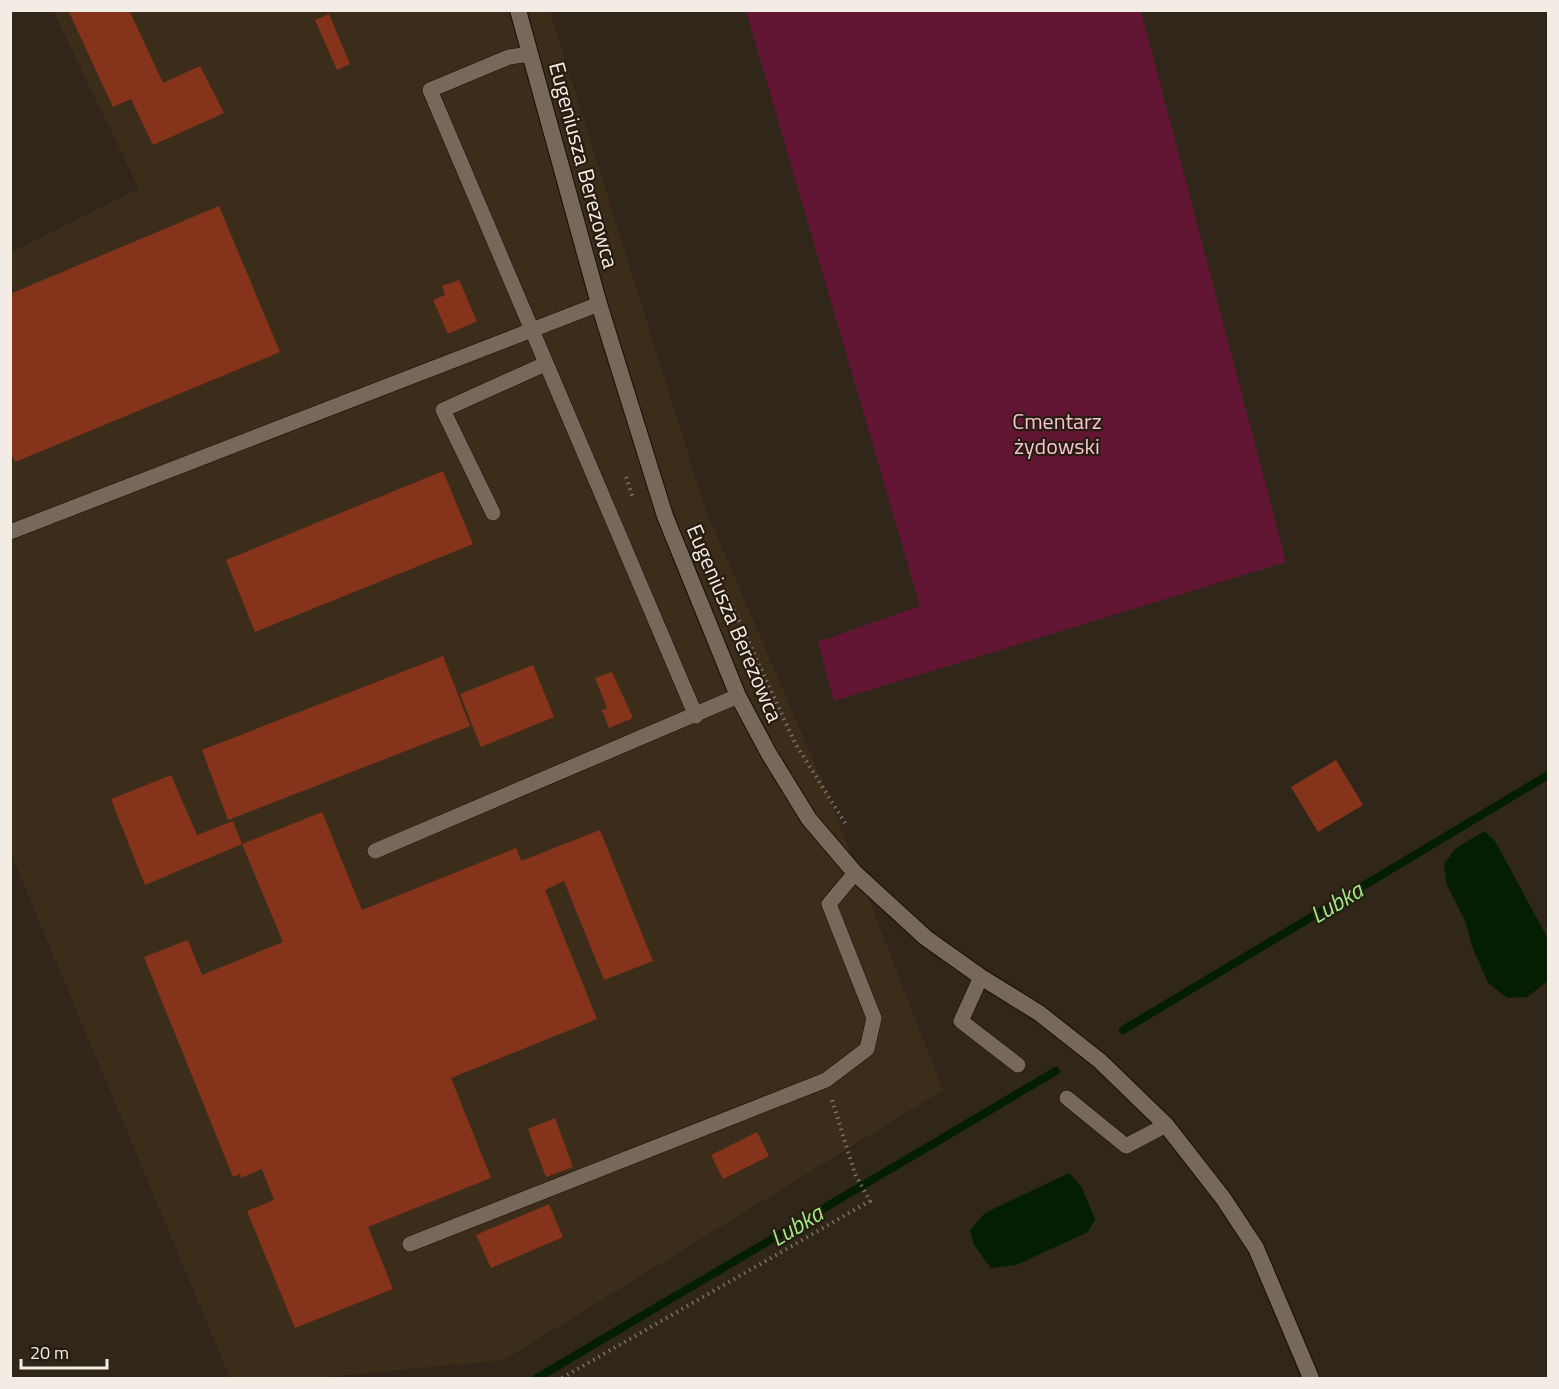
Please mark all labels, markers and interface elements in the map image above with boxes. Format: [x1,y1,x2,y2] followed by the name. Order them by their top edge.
[540,58,628,272] street label: Eugeniusza Berezowca
[1012,404,1102,463] park label: Cmentarz żydowski
[678,519,792,727] street label: Eugeniusza Berezowca
[1303,871,1371,932] water label: Lubka
[763,1194,831,1255] water label: Lubka
[21,1332,106,1370] scale bar
[30,1339,69,1366] text: 20 m

